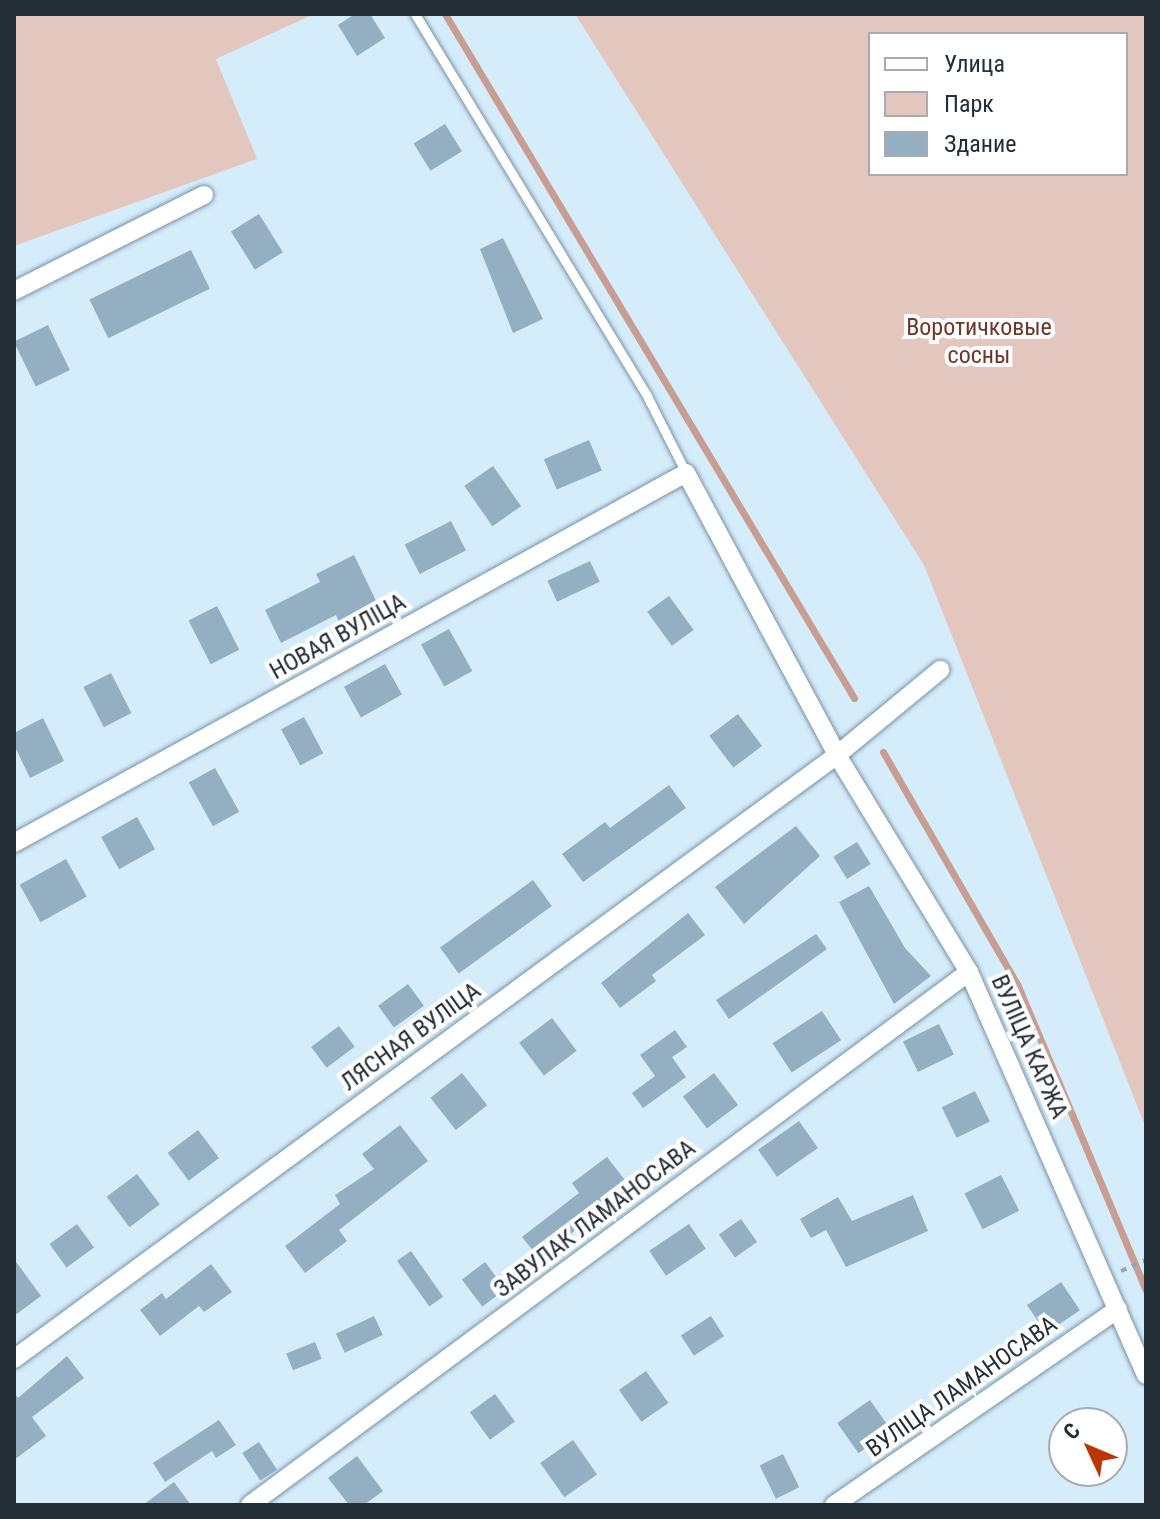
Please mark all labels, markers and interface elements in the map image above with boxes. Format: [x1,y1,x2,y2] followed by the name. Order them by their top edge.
[868,32,1128,176] legend
[944,50,1005,78] text: Улица
[944,90,994,118] text: Парк
[944,130,1016,158] text: Здание
[906,314,1052,370] park label: Воротичковые сосны
[265,588,411,686] street label: НОВАЯ ВУЛІЦА
[984,971,1074,1123] street label: ВУЛІЦА КАРЖА
[336,977,486,1097] street label: ЛЯСНАЯ ВУЛІЦА
[489,1134,701,1304] street label: ЗАВУЛАК ЛАМАНОСАВА
[861,1310,1063,1464] street label: ВУЛІЦА ЛАМАНОСАВА
[1048,1407,1128,1487] north arrow
[1058,1418,1085,1445] text: С

